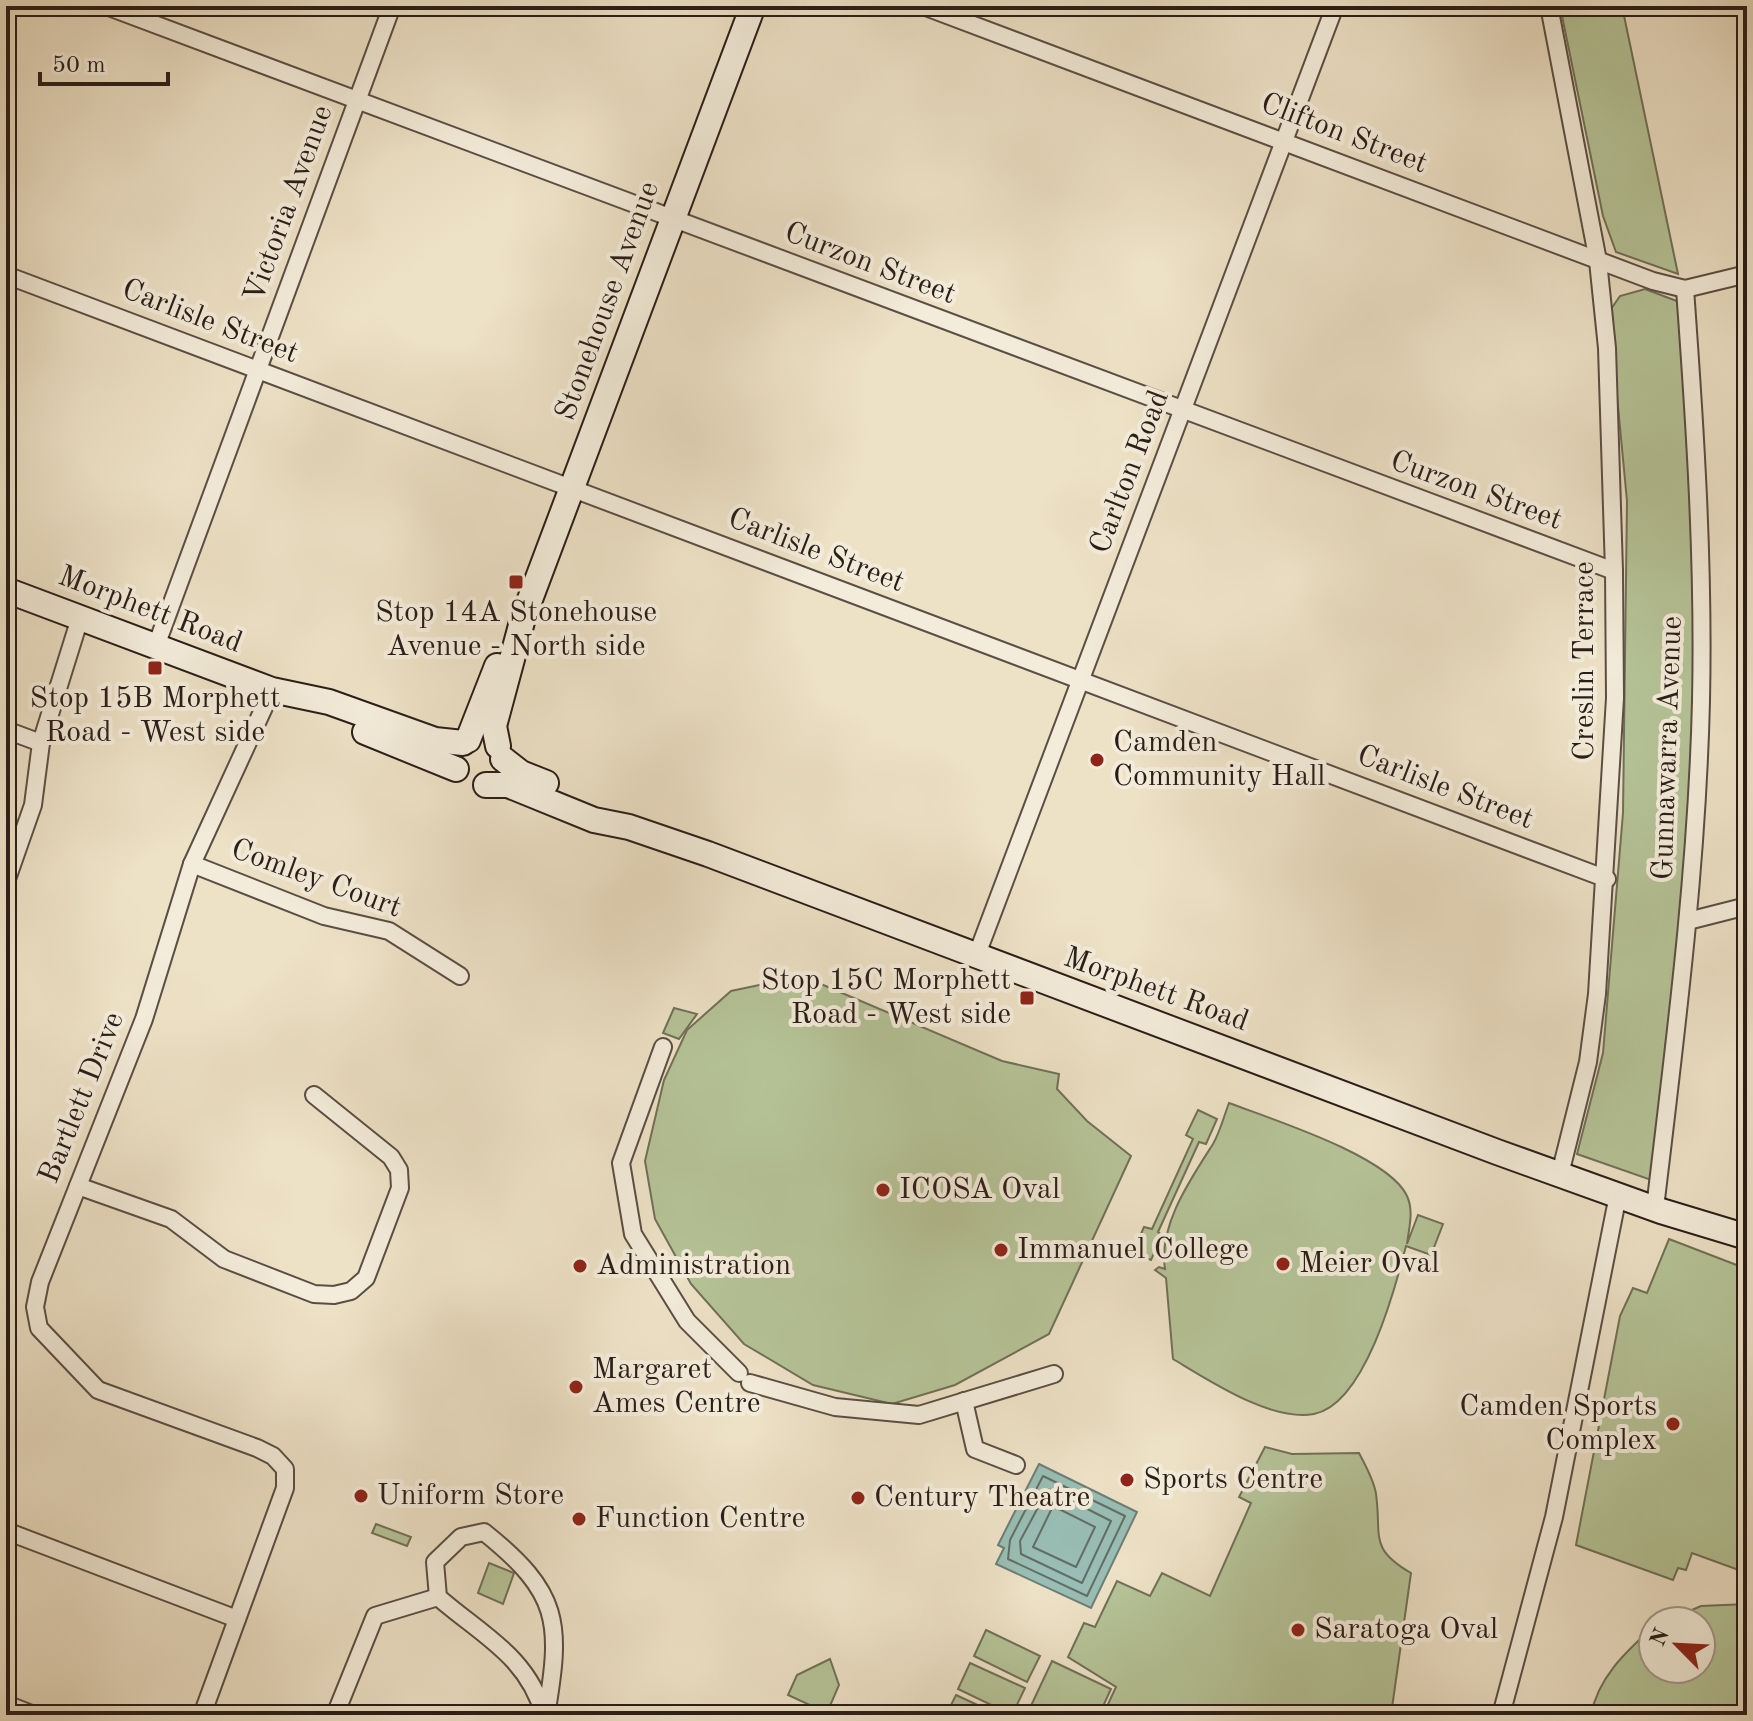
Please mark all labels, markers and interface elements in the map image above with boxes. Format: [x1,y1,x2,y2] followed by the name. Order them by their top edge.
[40,36,168,86] scale bar
[52,54,106,78] text: 50 m
[1257,89,1431,179] street label: Clifton Street
[239,101,339,307] street label: Victoria Avenue
[551,178,665,424] street label: Stonehouse Avenue
[780,218,960,310] street label: Curzon Street
[118,275,302,369] street label: Carlisle Street
[1085,386,1175,558] street label: Carlton Road
[1386,446,1566,536] street label: Curzon Street
[724,504,908,598] street label: Carlisle Street
[54,561,246,659] street label: Morphett Road
[1570,561,1600,761] street label: Creslin Terrace
[507,573,525,591] marker: Stop 14A Stonehouse Avenue - North side
[375,598,657,662] place label: Stop 14A Stonehouse Avenue - North side
[1648,615,1688,881] street label: Gunnawarra Avenue
[146,659,164,677] marker: Stop 15B Morphett Road - West side
[30,684,280,748] place label: Stop 15B Morphett Road - West side
[1113,728,1325,792] place label: Camden Community Hall
[1353,741,1537,835] street label: Carlisle Street
[1088,751,1106,769] marker: Camden Community Hall
[227,834,405,924] street label: Comley Court
[1060,943,1252,1037] street label: Morphett Road
[761,966,1011,1030] place label: Stop 15C Morphett Road - West side
[1018,989,1036,1007] marker: Stop 15C Morphett Road - West side
[34,1008,130,1188] street label: Bartlett Drive
[899,1175,1060,1205] place label: ICOSA Oval
[874,1181,892,1199] marker: ICOSA Oval
[1017,1235,1249,1265] place label: Immanuel College
[992,1241,1010,1259] marker: Immanuel College
[1299,1249,1439,1279] place label: Meier Oval
[596,1251,791,1281] place label: Administration
[1274,1255,1292,1273] marker: Meier Oval
[571,1257,589,1275] marker: Administration
[592,1355,761,1419] place label: Margaret Ames Centre
[567,1378,585,1396] marker: Margaret Ames Centre
[1459,1392,1657,1456] place label: Camden Sports Complex
[1664,1415,1682,1433] marker: Camden Sports Complex
[1143,1465,1323,1495] place label: Sports Centre
[1118,1471,1136,1489] marker: Sports Centre
[377,1481,564,1511] place label: Uniform Store
[874,1483,1090,1513] place label: Century Theatre
[352,1487,370,1505] marker: Uniform Store
[849,1489,867,1507] marker: Century Theatre
[595,1504,805,1534] place label: Function Centre
[570,1510,588,1528] marker: Function Centre
[1637,1605,1717,1685] north arrow
[1314,1615,1498,1645] place label: Saratoga Oval
[1289,1621,1307,1639] marker: Saratoga Oval
[1647,1625,1674,1650] text: N

